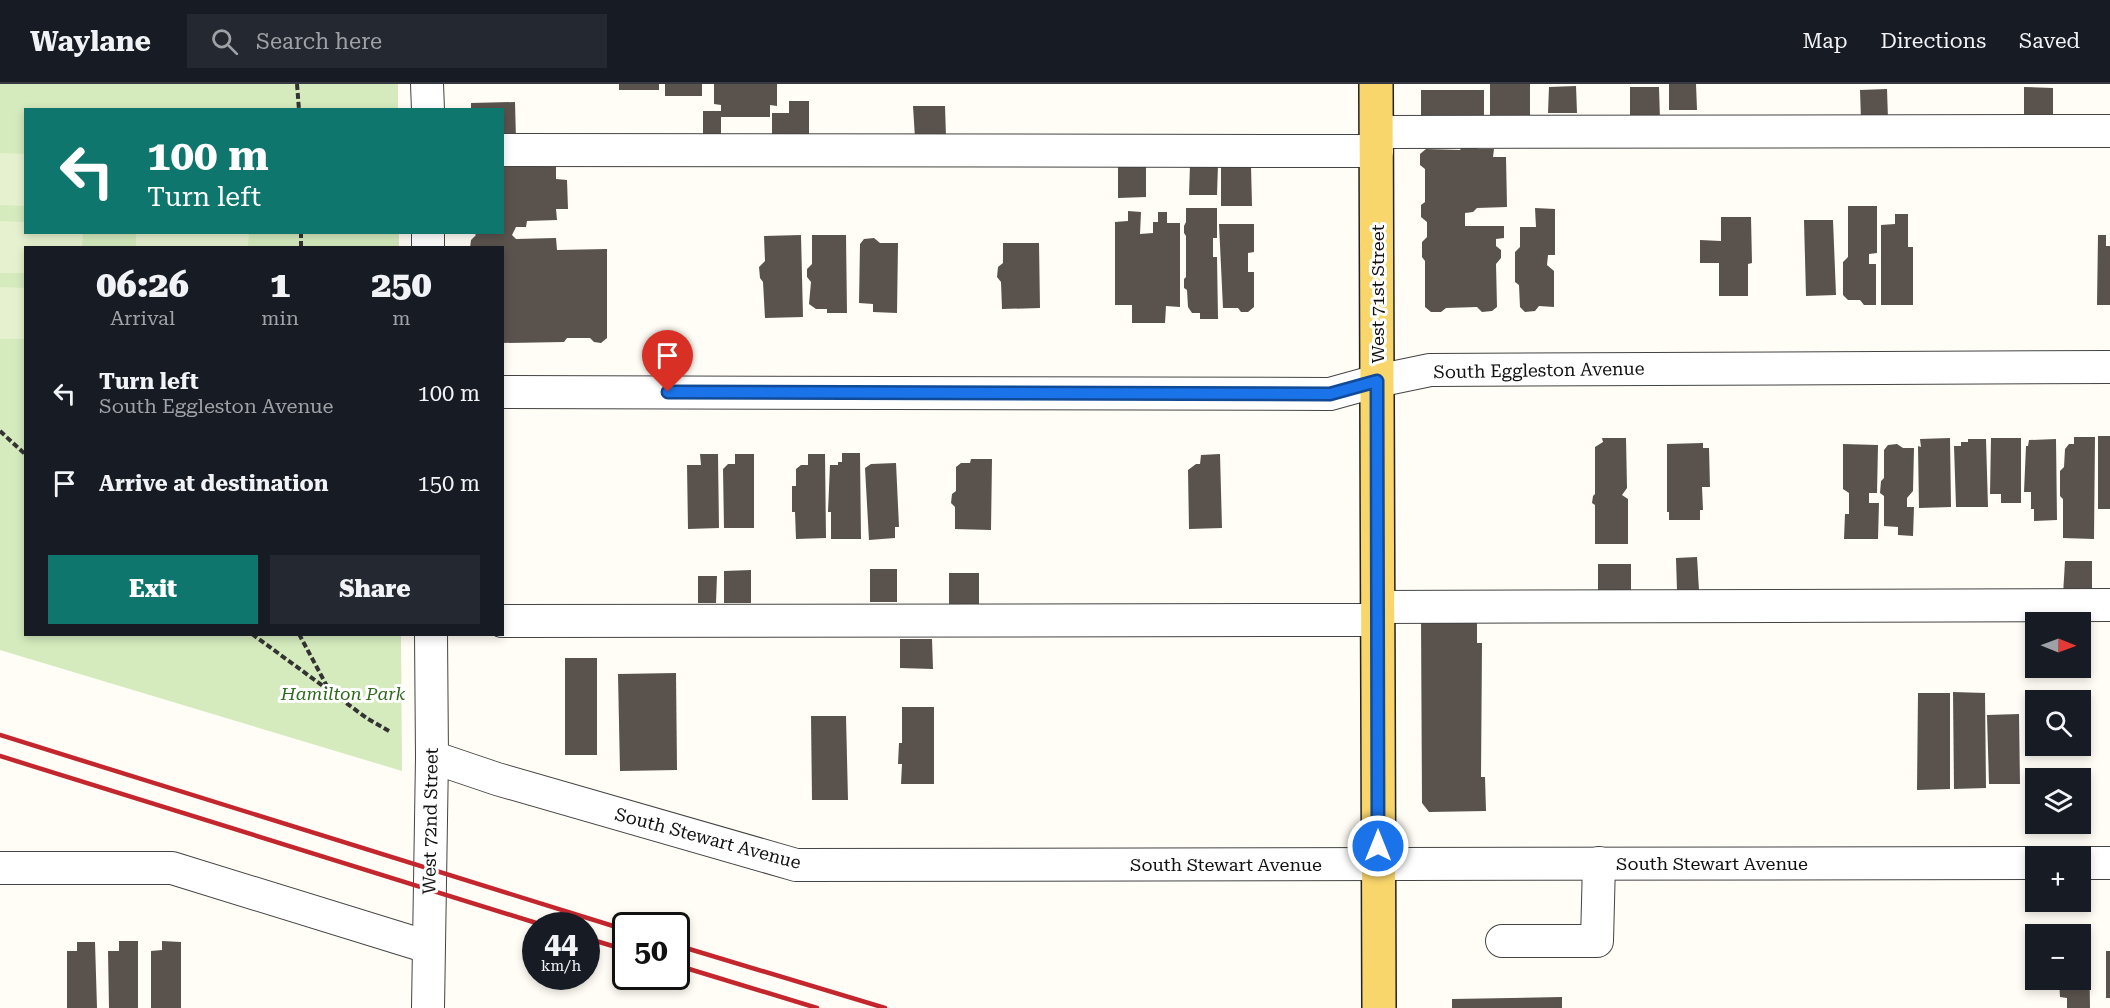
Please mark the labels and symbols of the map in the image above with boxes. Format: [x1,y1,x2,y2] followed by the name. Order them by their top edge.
[1367,224,1388,363] street label: West 71st Street
[642,330,693,392] pin
[1433,358,1645,382] street label: South Eggleston Avenue
[2025,612,2091,678] north arrow
[280,683,405,704] park label: Hamilton Park
[418,747,442,895] street label: West 72nd Street
[613,803,803,873] street label: South Stewart Avenue
[1346,814,1410,878] position arrow
[1616,853,1808,874] street label: South Stewart Avenue
[1130,854,1322,875] street label: South Stewart Avenue
[612,912,690,990] speed limit sign: 50

